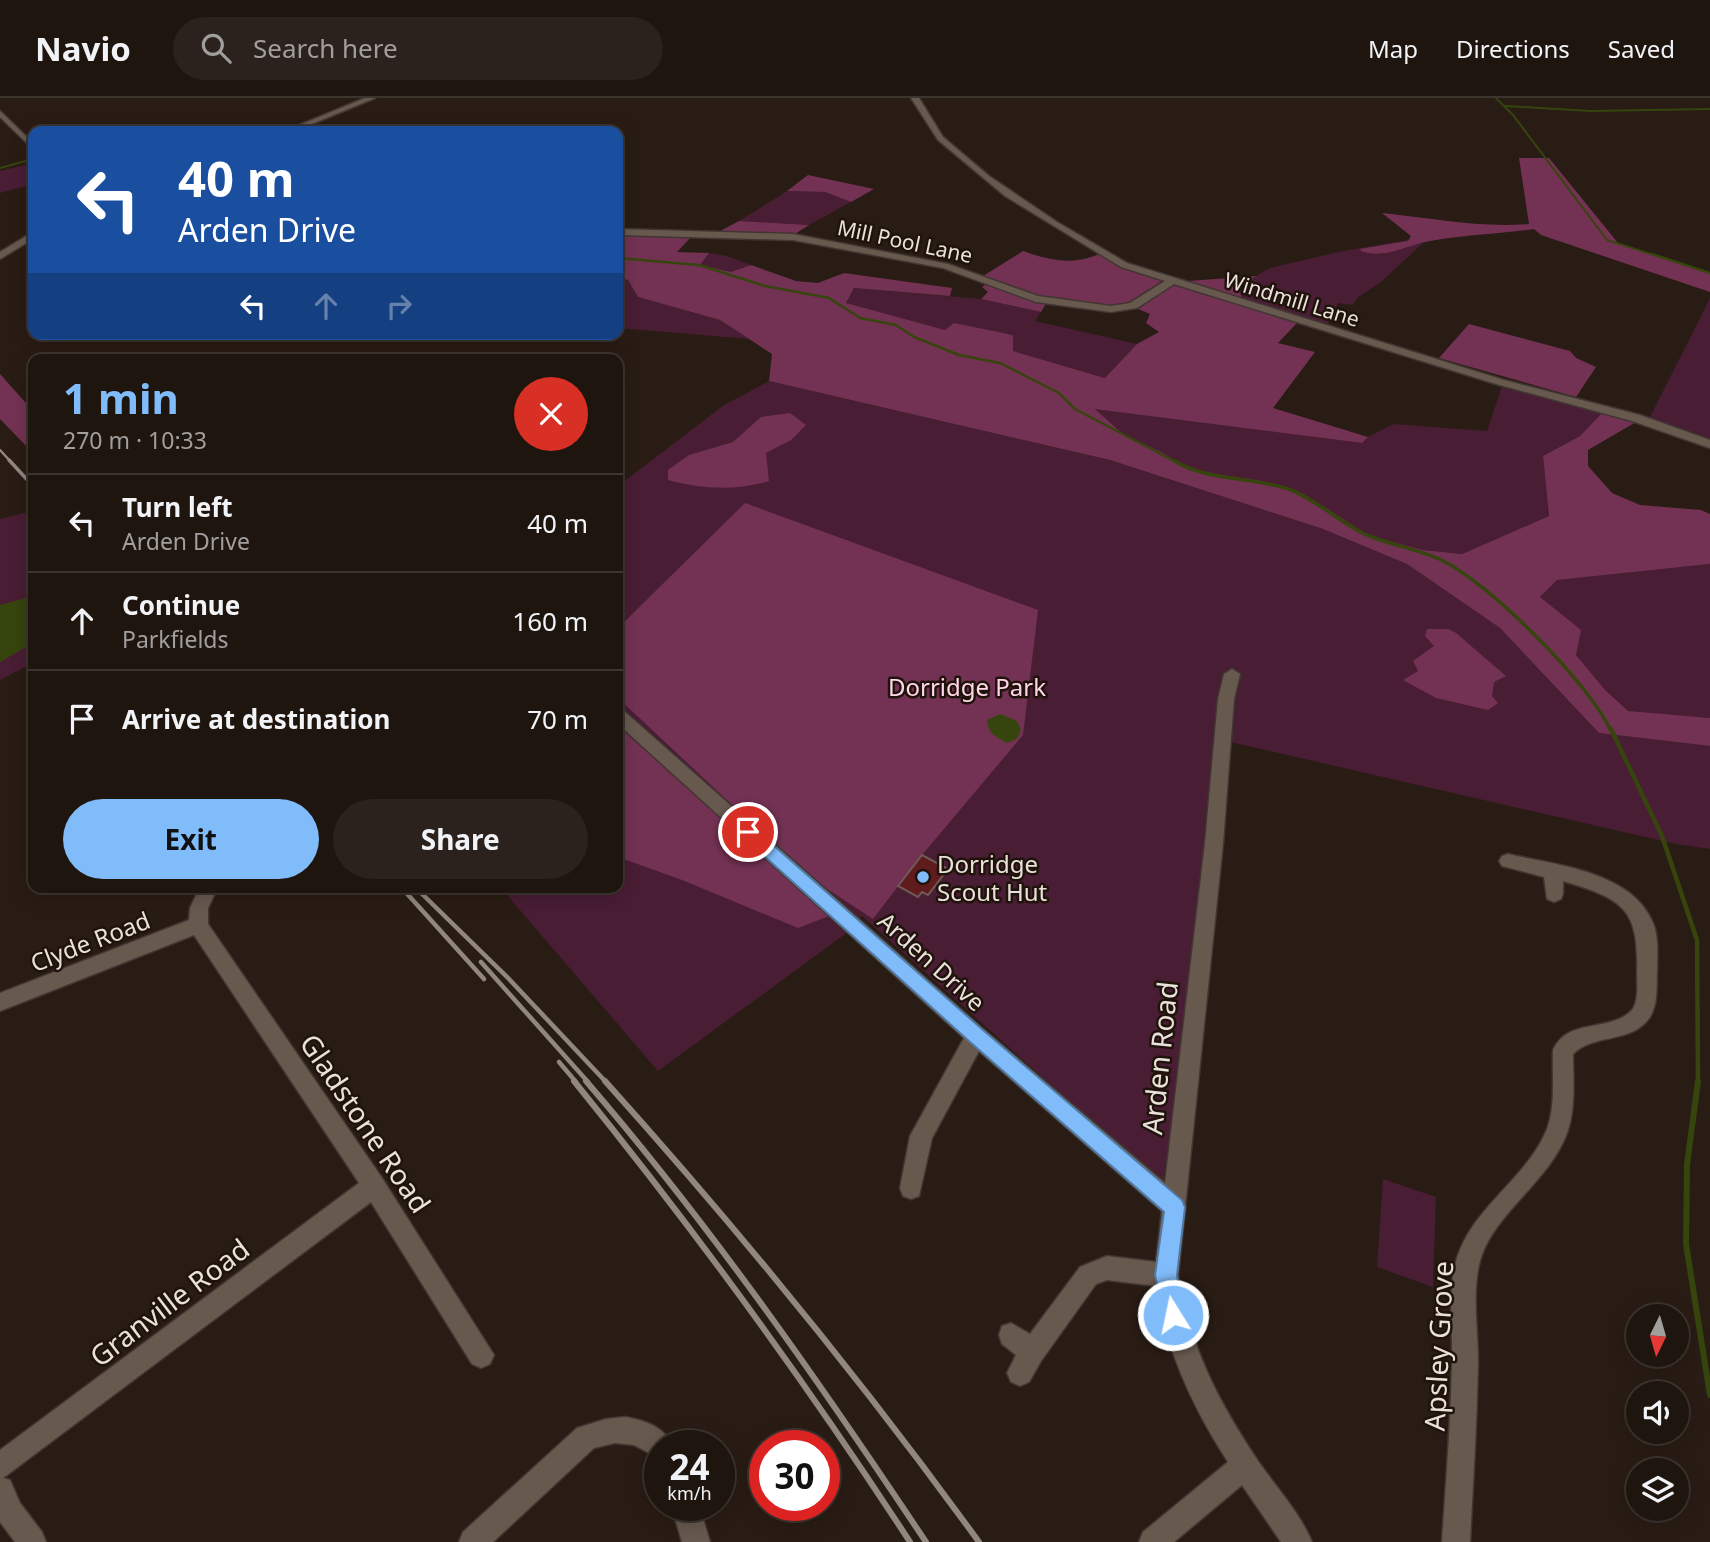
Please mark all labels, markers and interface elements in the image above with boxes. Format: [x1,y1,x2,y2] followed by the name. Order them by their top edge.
[173,17,663,80] search box
[35,26,131,71] text: Navio
[197,29,235,67] icon: search
[253,30,398,66] text: Search here
[1368,32,1418,65] text: Map
[1456,32,1570,65] text: Directions
[1608,32,1675,65] text: Saved
[178,145,295,211] text: 40 m
[63,154,154,245] icon: left
[178,208,356,251] text: Arden Drive
[835,213,975,269] street label: Mill Pool Lane
[1221,265,1363,333] street label: Windmill Lane
[234,287,272,325] icon: left
[307,287,345,325] icon: ahead
[380,287,418,325] icon: right
[63,369,179,426] text: 1 min
[514,377,588,451] button: close
[63,424,207,456] text: 270 m · 10:33
[122,489,233,525] text: Turn left
[63,504,101,542] icon: left
[527,505,588,541] text: 40 m
[122,525,250,557] text: Arden Drive
[122,587,240,623] text: Continue
[63,602,101,640] icon: ahead
[512,603,588,639] text: 160 m
[122,623,229,655] text: Parkfields
[888,670,1046,703] park label: Dorridge Park
[63,700,101,738] icon: arrive
[122,701,391,737] text: Arrive at destination
[527,701,588,737] text: 70 m
[63,799,319,879] button: Exit
[333,799,588,879] button: Share
[718,802,778,862] pin
[729,813,767,851] icon: arrive
[937,847,1048,908] place label: Dorridge Scout Hut
[915,869,931,885] marker: Dorridge Scout Hut
[25,903,155,979] street label: Clyde Road
[871,904,993,1018] street label: Arden Drive
[1132,980,1186,1136] street label: Arden Road
[292,1026,440,1220] street label: Gladstone Road
[81,1229,257,1375] street label: Granville Road
[1415,1260,1461,1432] street label: Apsley Grove
[1136,1278,1210,1352] position arrow
[1626,1304,1689,1367] north arrow
[1626,1304,1689,1521] map controls
[1626,1381,1689,1444] button: sound
[749,1430,840,1521] speed limit sign: 30
[669,1443,710,1490] text: 24
[1626,1458,1689,1521] button: layers
[667,1481,712,1505] text: km/h

